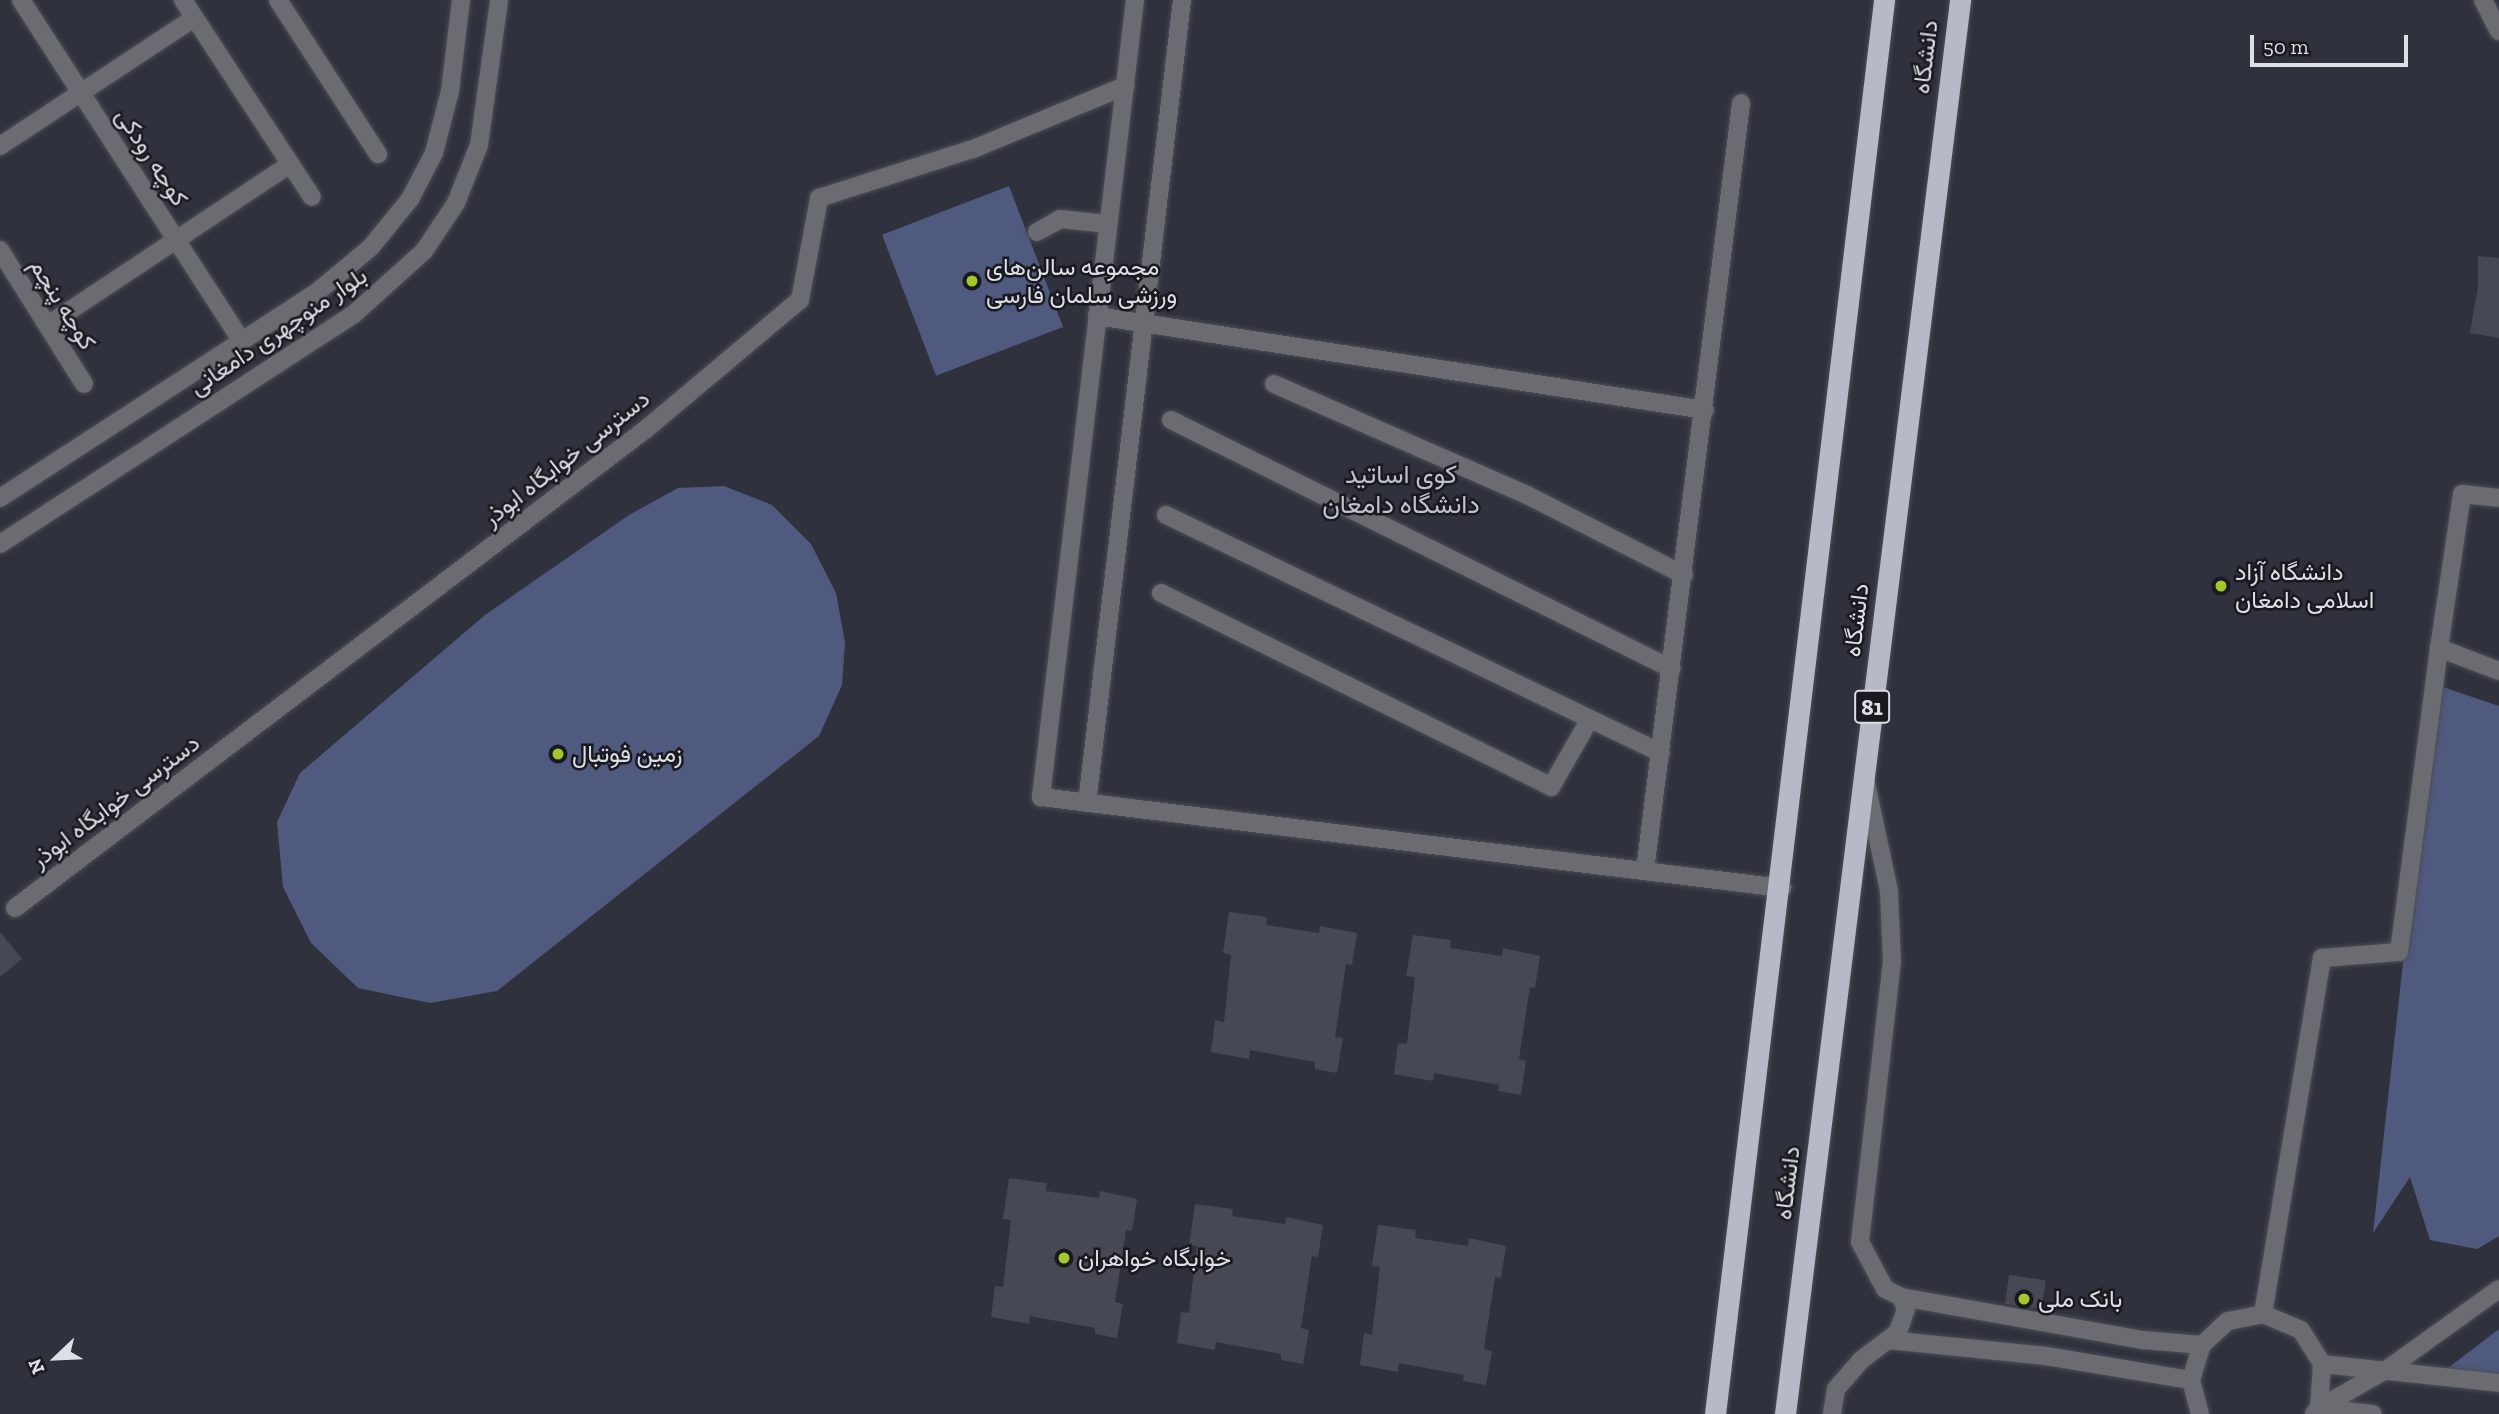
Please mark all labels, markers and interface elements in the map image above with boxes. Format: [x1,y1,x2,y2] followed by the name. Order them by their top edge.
[1906,19,1944,95] street label: دانشگاه
[2254,21,2412,65] scale bar
[2263,34,2309,59] text: 50 m
[110,102,194,212] street label: کوچه رودکی
[24,253,102,355] street label: کوچه پنچم
[986,253,1177,309] place label: مجموعه سالن‌های ورزشی سلمان فارسی
[184,261,372,401] street label: بلوار منوچهری دامغانی
[964,273,980,289] marker: مجموعه سالن‌های ورزشی سلمان فارسی
[477,384,655,532] street label: دسترسی خوابگاه ابوذر
[1322,459,1480,520] district label: کوی اساتید دانشگاه دامغان
[2235,558,2374,614] place label: دانشگاه آزاد اسلامی دامغان
[2213,578,2229,594] marker: دانشگاه آزاد اسلامی دامغان
[1837,582,1875,658] street label: دانشگاه
[1853,688,1891,726] road number: 81
[25,728,205,874] street label: دسترسی خوابگاه ابوذر
[572,740,682,768] place label: زمین فوتبال
[550,746,566,762] marker: زمین فوتبال
[1768,1145,1806,1221] street label: دانشگاه
[1078,1244,1231,1272] place label: خوابگاه خواهران
[1056,1250,1072,1266] marker: خوابگاه خواهران
[2038,1285,2122,1313] place label: بانک ملی
[2016,1291,2032,1307] marker: بانک ملی
[21,1323,91,1393] north arrow
[23,1355,50,1378] text: N

